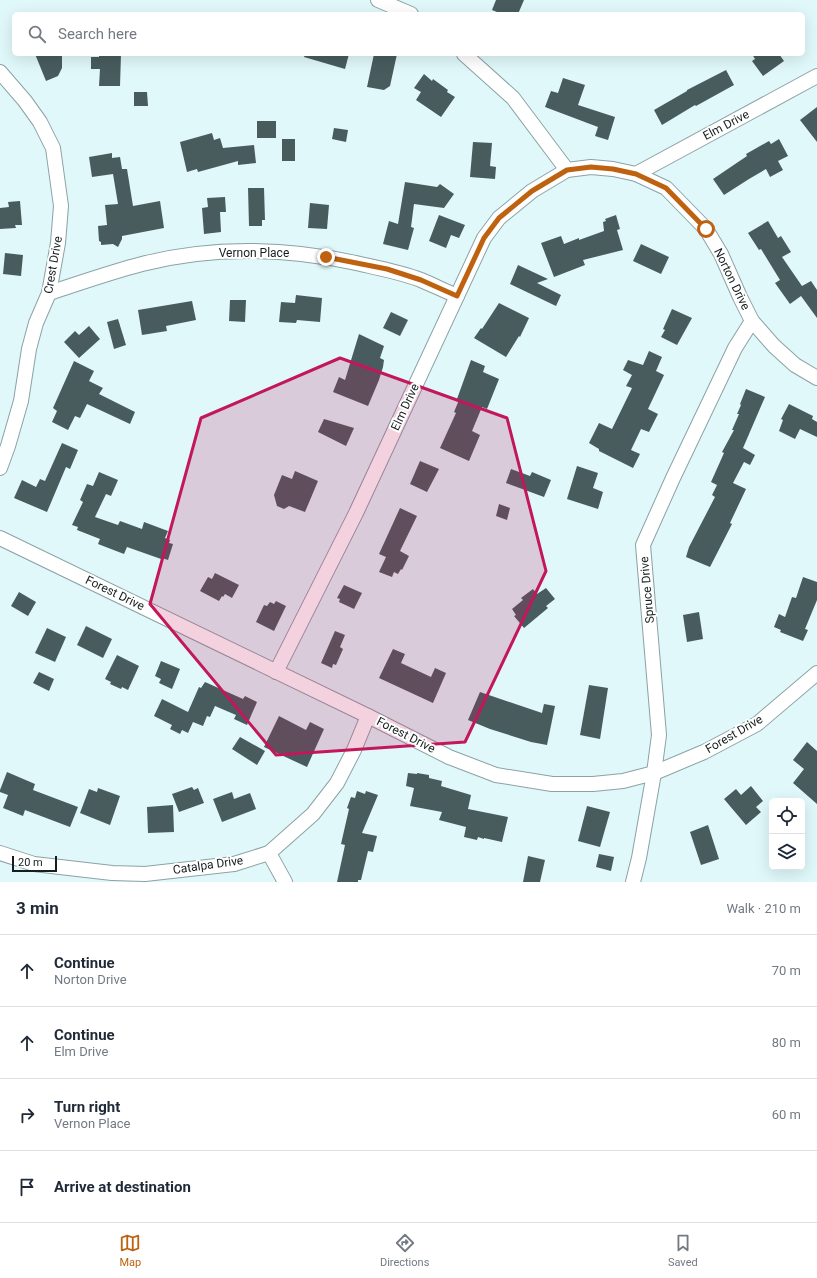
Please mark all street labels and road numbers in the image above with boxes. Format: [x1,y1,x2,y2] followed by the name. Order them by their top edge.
[701,107,751,143] street label: Elm Drive
[41,235,65,295] street label: Crest Drive
[219,246,289,260] street label: Vernon Place
[711,246,753,312] street label: Norton Drive
[388,381,422,433] street label: Elm Drive
[637,556,657,624] street label: Spruce Drive
[83,573,147,613] street label: Forest Drive
[703,712,765,756] street label: Forest Drive
[374,714,438,756] street label: Forest Drive
[172,853,244,877] street label: Catalpa Drive

